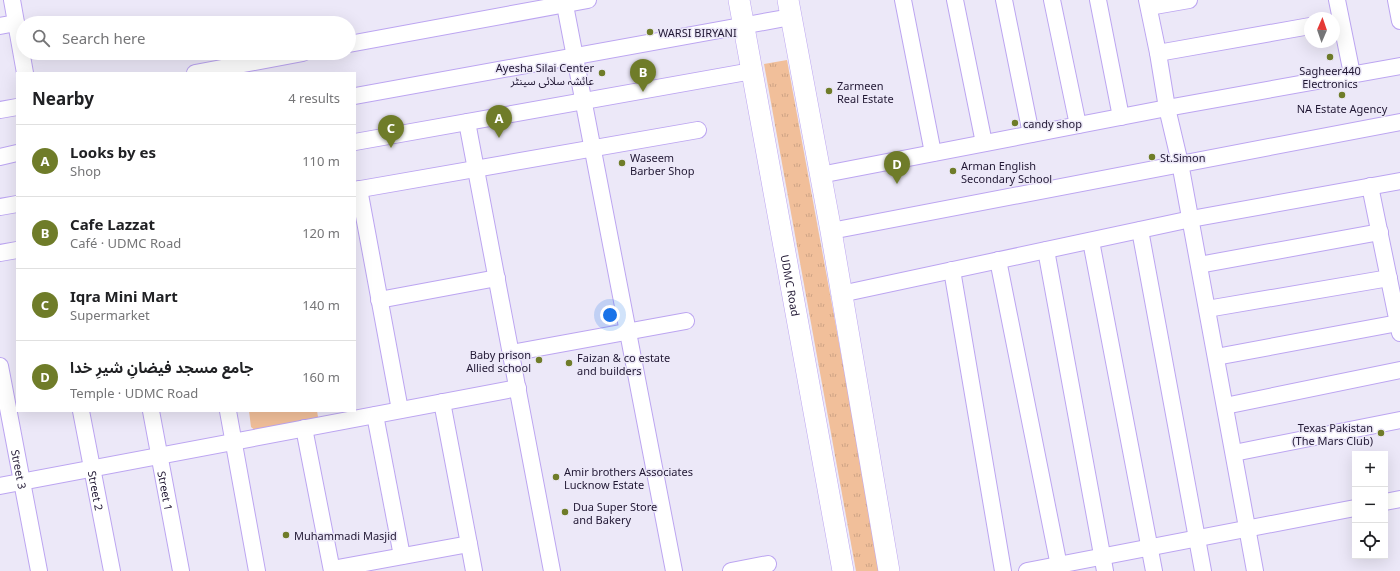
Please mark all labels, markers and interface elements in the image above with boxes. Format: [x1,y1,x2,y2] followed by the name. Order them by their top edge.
[1304,12,1340,48] north arrow
[16,16,356,60] search box
[658,25,737,40] place label: WARSI BIRYANI
[30,27,52,49] icon: search
[645,27,655,37] marker: WARSI BIRYANI
[62,28,145,48] text: Search here
[1325,52,1335,62] marker: Sagheer440 Electronics
[630,59,656,92] pin: B
[496,60,594,88] place label: Ayesha Silai Center عائشہ سلائی سینٹر
[1299,63,1361,91] place label: Sagheer440 Electronics
[597,68,607,78] marker: Ayesha Silai Center عائشہ سلائی سینٹر
[837,78,894,106] place label: Zarmeen Real Estate
[824,86,834,96] marker: Zarmeen Real Estate
[32,87,94,110] text: Nearby
[288,89,340,107] text: 4 results
[1337,90,1347,100] marker: NA Estate Agency
[1297,101,1388,116] place label: NA Estate Agency
[486,105,512,138] pin: A
[378,115,404,148] pin: C
[1023,116,1082,131] place label: candy shop
[1010,118,1020,128] marker: candy shop
[70,142,156,162] text: Looks by es
[630,150,695,178] place label: Waseem Barber Shop
[1160,150,1206,165] place label: St.Simon
[884,151,910,184] pin: D
[41,152,50,170] text: A
[302,152,340,170] text: 110 m
[1147,152,1157,162] marker: St.Simon
[617,158,627,168] marker: Waseem Barber Shop
[961,158,1052,186] place label: Arman English Secondary School
[70,162,101,180] text: Shop
[948,166,958,176] marker: Arman English Secondary School
[70,214,155,234] text: Cafe Lazzat
[41,224,49,242] text: B
[302,224,340,242] text: 120 m
[70,234,181,252] text: Café · UDMC Road
[778,253,804,317] street label: UDMC Road
[70,286,178,306] text: Iqra Mini Mart
[41,296,49,314] text: C
[302,296,340,314] text: 140 m
[600,305,620,325] your location
[70,306,150,324] text: Supermarket
[466,347,531,375] place label: Baby prison Allied school
[577,350,670,378] place label: Faizan & co estate and builders
[534,355,544,365] marker: Baby prison Allied school
[70,357,253,377] text: جامع مسجد فیضانِ شیرِ خدا
[564,358,574,368] marker: Faizan & co estate and builders
[40,368,50,386] text: D
[302,368,340,386] text: 160 m
[70,384,198,402] text: Temple · UDMC Road
[1292,420,1373,448] place label: Texas Pakistan (The Mars Club)
[1376,428,1386,438] marker: Texas Pakistan (The Mars Club)
[9,448,31,490] street label: Street 3
[1352,451,1388,559] map controls
[1352,451,1388,487] button: +
[564,464,693,492] place label: Amir brothers Associates Lucknow Estate
[85,469,108,512] street label: Street 2
[155,470,177,512] street label: Street 1
[551,472,561,482] marker: Amir brothers Associates Lucknow Estate
[1352,487,1388,523] button: −
[573,499,657,527] place label: Dua Super Store and Bakery
[560,507,570,517] marker: Dua Super Store and Bakery
[1352,523,1388,559] button: locate
[294,528,397,543] place label: Muhammadi Masjid
[281,530,291,540] marker: Muhammadi Masjid

